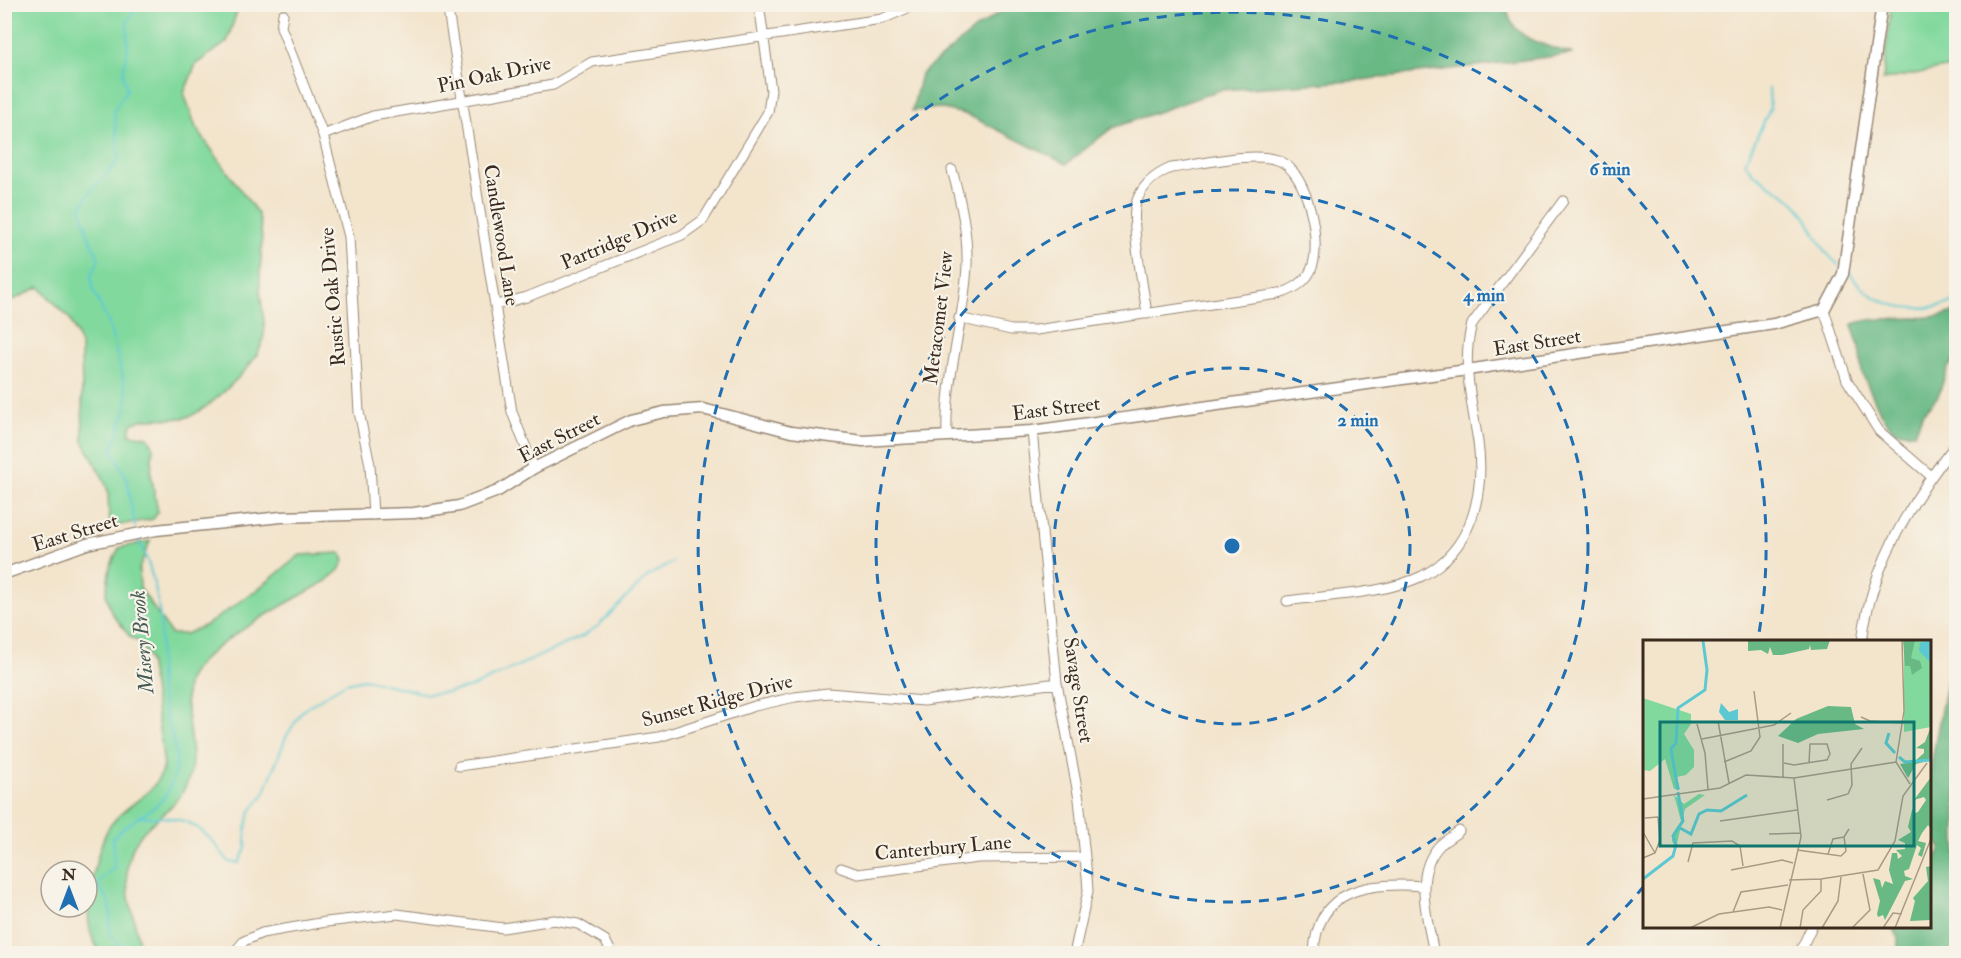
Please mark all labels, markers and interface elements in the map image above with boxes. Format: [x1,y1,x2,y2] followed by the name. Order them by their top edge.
[435,50,553,99] street label: Pin Oak Drive
[1590,158,1631,181] text: 6 min
[478,162,525,308] street label: Candlewood Lane
[557,204,681,275] street label: Partridge Drive
[314,226,351,367] street label: Rustic Oak Drive
[918,249,959,386] street label: Metacomet View
[1462,284,1505,307] text: 4 min
[1491,323,1583,362] street label: East Street
[1011,391,1102,426] street label: East Street
[514,406,605,469] street label: East Street
[1338,409,1379,432] text: 2 min
[29,507,122,557] street label: East Street
[1222,536,1242,556] centre of rings
[125,589,161,697] water label: Misery Brook
[1058,636,1099,745] street label: Savage Street
[1643,640,1931,928] inset map
[639,668,795,733] street label: Sunset Ridge Drive
[874,829,1012,866] street label: Canterbury Lane
[39,859,99,919] north arrow
[61,865,77,885] text: N

